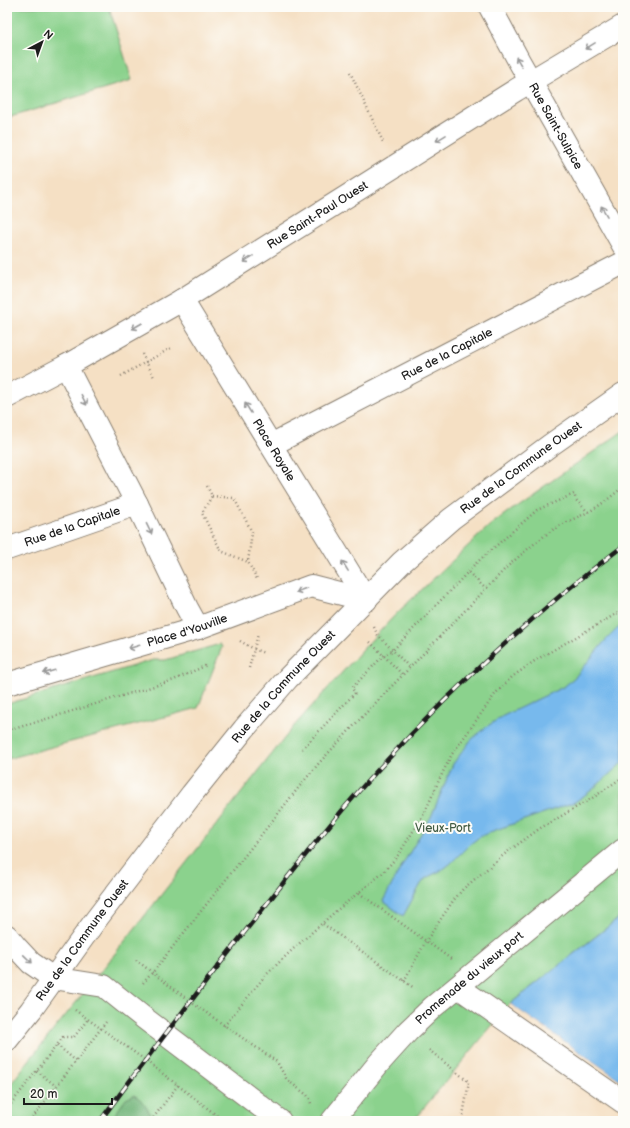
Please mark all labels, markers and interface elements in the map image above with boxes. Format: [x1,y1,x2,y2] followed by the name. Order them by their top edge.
[22,22,62,62] north arrow
[41,27,56,42] text: N
[584,43,596,51] one-way arrow
[515,56,523,68] one-way arrow
[525,80,586,172] street label: Rue Saint-Sulpice
[435,134,447,142] one-way arrow
[264,178,371,253] street label: Rue Saint-Paul Ouest
[599,205,607,217] one-way arrow
[243,255,254,263] one-way arrow
[131,322,143,330] one-way arrow
[399,325,495,384] street label: Rue de la Capitale
[81,394,88,406] one-way arrow
[244,402,252,414] one-way arrow
[249,416,298,484] street label: Place Royale
[457,418,585,518] street label: Rue de la Commune Ouest
[22,503,122,550] street label: Rue de la Capitale
[146,523,153,535] one-way arrow
[341,560,349,572] one-way arrow
[295,587,308,594] one-way arrow
[145,611,230,651] street label: Place d'Youville
[229,627,339,746] street label: Rue de la Commune Ouest
[128,644,141,651] one-way arrow
[43,669,56,676] one-way arrow
[415,821,471,836] park label: Vieux-Port
[33,876,132,1004] street label: Rue de la Commune Ouest
[412,928,527,1028] street label: Promenade du vieux port
[23,954,33,964] one-way arrow
[24,1080,112,1106] scale bar
[30,1087,57,1102] text: 20 m

